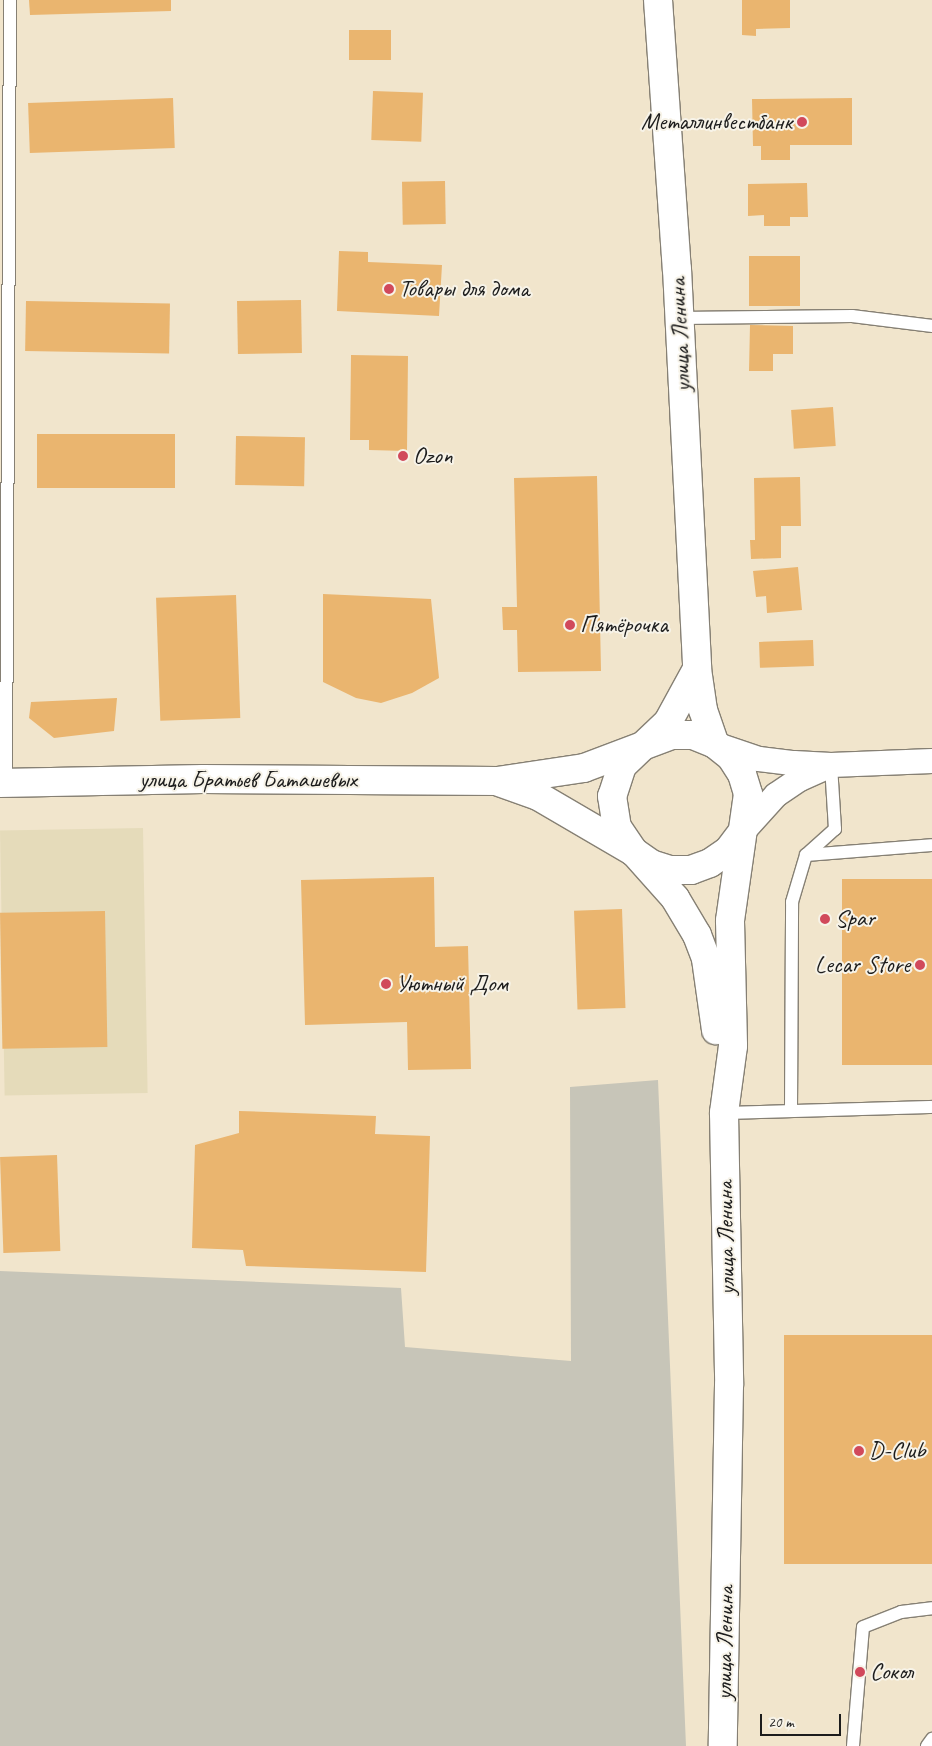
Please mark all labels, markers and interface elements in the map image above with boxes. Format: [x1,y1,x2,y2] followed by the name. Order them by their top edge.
[641,108,792,136] place label: Металлинвестбанк
[796,116,808,128] marker: Металлинвестбанк
[399,275,531,303] place label: Товары для дома
[663,277,697,393] street label: улица Ленина
[383,283,395,295] marker: Товары для дома
[413,442,452,470] place label: Ozon
[397,450,409,462] marker: Ozon
[580,611,668,639] place label: Пятёрочка
[564,619,576,631] marker: Пятёрочка
[138,766,358,794] street label: улица Братьев Баташевых
[835,905,875,933] place label: Spar
[819,913,831,925] marker: Spar
[814,951,910,979] place label: Lecar Store
[914,959,926,971] marker: Lecar Store
[396,970,508,998] place label: Уютный Дом
[380,978,392,990] marker: Уютный Дом
[711,1181,741,1295] street label: улица Ленина
[869,1437,926,1465] place label: D-Club
[853,1445,865,1457] marker: D-Club
[710,1586,740,1700] street label: улица Ленина
[870,1658,913,1686] place label: Сокол
[854,1666,866,1678] marker: Сокол
[762,1704,843,1736] scale bar
[768,1713,794,1732] text: 20 m

